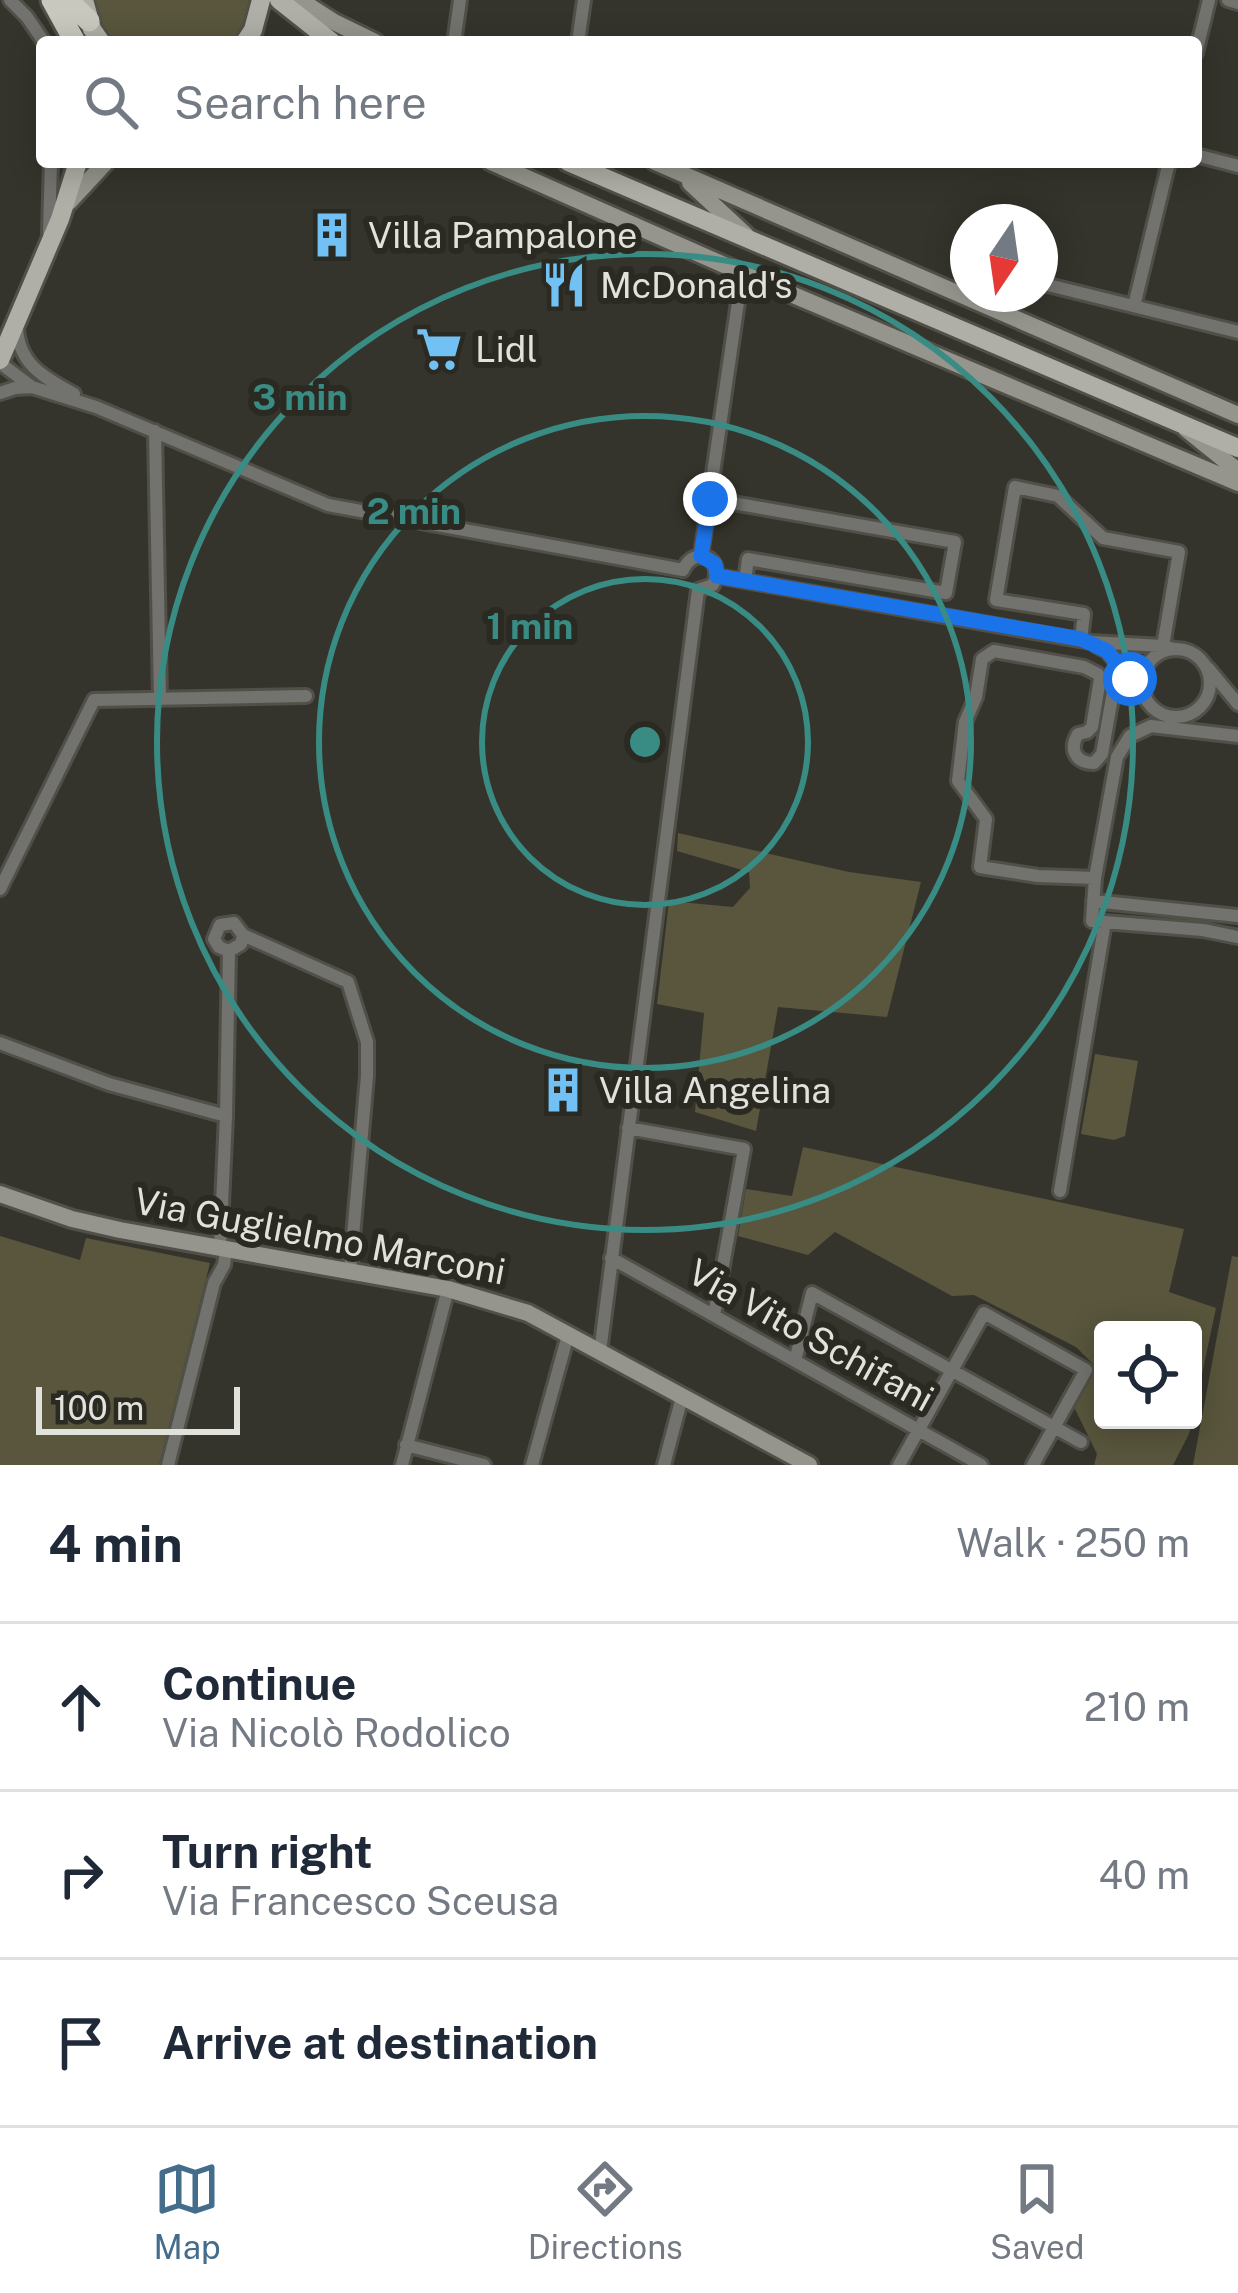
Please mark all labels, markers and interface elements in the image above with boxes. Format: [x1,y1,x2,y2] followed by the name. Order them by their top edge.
[36,36,1202,168] search box
[78,69,144,135] icon: search
[174,76,427,129] text: Search here
[950,204,1058,312] north arrow
[307,210,357,260] building icon: Villa Pampalone
[368,214,637,256] place label: Villa Pampalone
[539,260,589,310] restaurant icon: McDonald's
[600,264,793,306] place label: McDonald's
[414,324,464,374] supermarket icon: Lidl
[475,328,537,370] place label: Lidl
[252,376,348,418] text: 3 min
[683,472,737,526] route end
[367,490,461,532] text: 2 min
[487,605,573,647] text: 1 min
[1103,652,1157,706] route start
[624,721,666,763] centre of rings
[538,1065,588,1115] building icon: Villa Angelina
[599,1069,831,1111] place label: Villa Angelina
[131,1179,509,1293] street label: Via Guglielmo Marconi
[681,1250,941,1420] street label: Via Vito Schifani
[1094,1321,1202,1429] map controls
[1094,1321,1202,1429] button: locate
[36,1381,240,1434] scale bar
[54,1389,144,1427] text: 100 m
[48,1514,183,1573] text: 4 min
[956,1520,1190,1566] text: Walk · 250 m
[162,1657,356,1710] text: Continue
[48,1674,114,1740] icon: ahead
[1084,1684,1190,1730] text: 210 m
[162,1710,511,1756] text: Via Nicolò Rodolico
[162,1825,373,1878] text: Turn right
[48,1842,114,1908] icon: right
[1098,1852,1190,1898] text: 40 m
[162,1878,559,1924] text: Via Francesco Sceusa
[48,2010,114,2076] icon: arrive
[162,2016,598,2069] text: Arrive at destination
[154,2156,221,2266] tab: Map
[528,2156,683,2266] tab: Directions
[990,2156,1084,2266] tab: Saved

